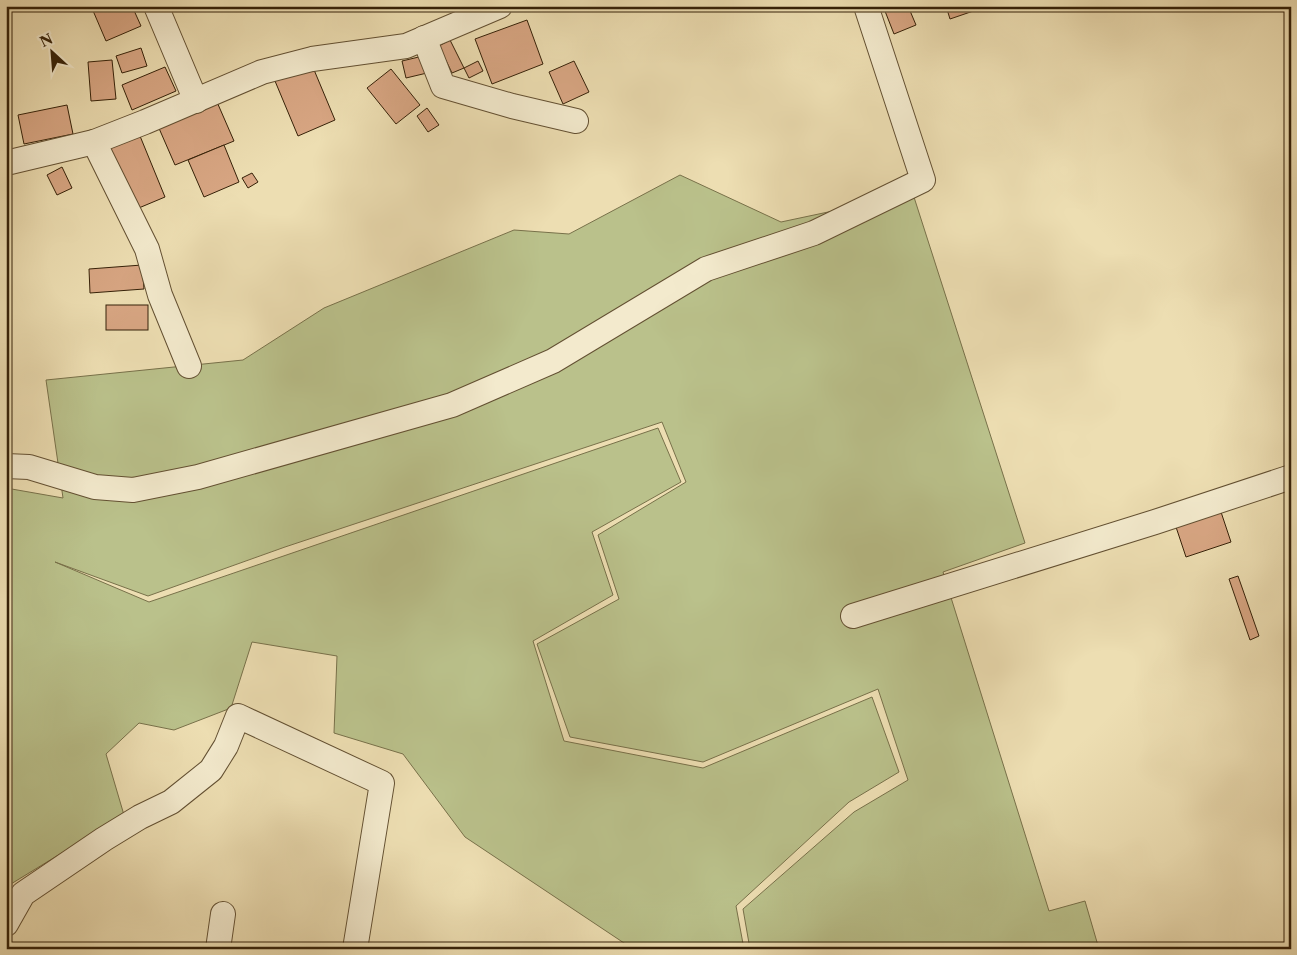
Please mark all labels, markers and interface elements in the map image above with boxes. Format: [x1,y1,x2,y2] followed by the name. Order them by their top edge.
[28,28,78,78] north arrow
[37,30,56,51] text: N

